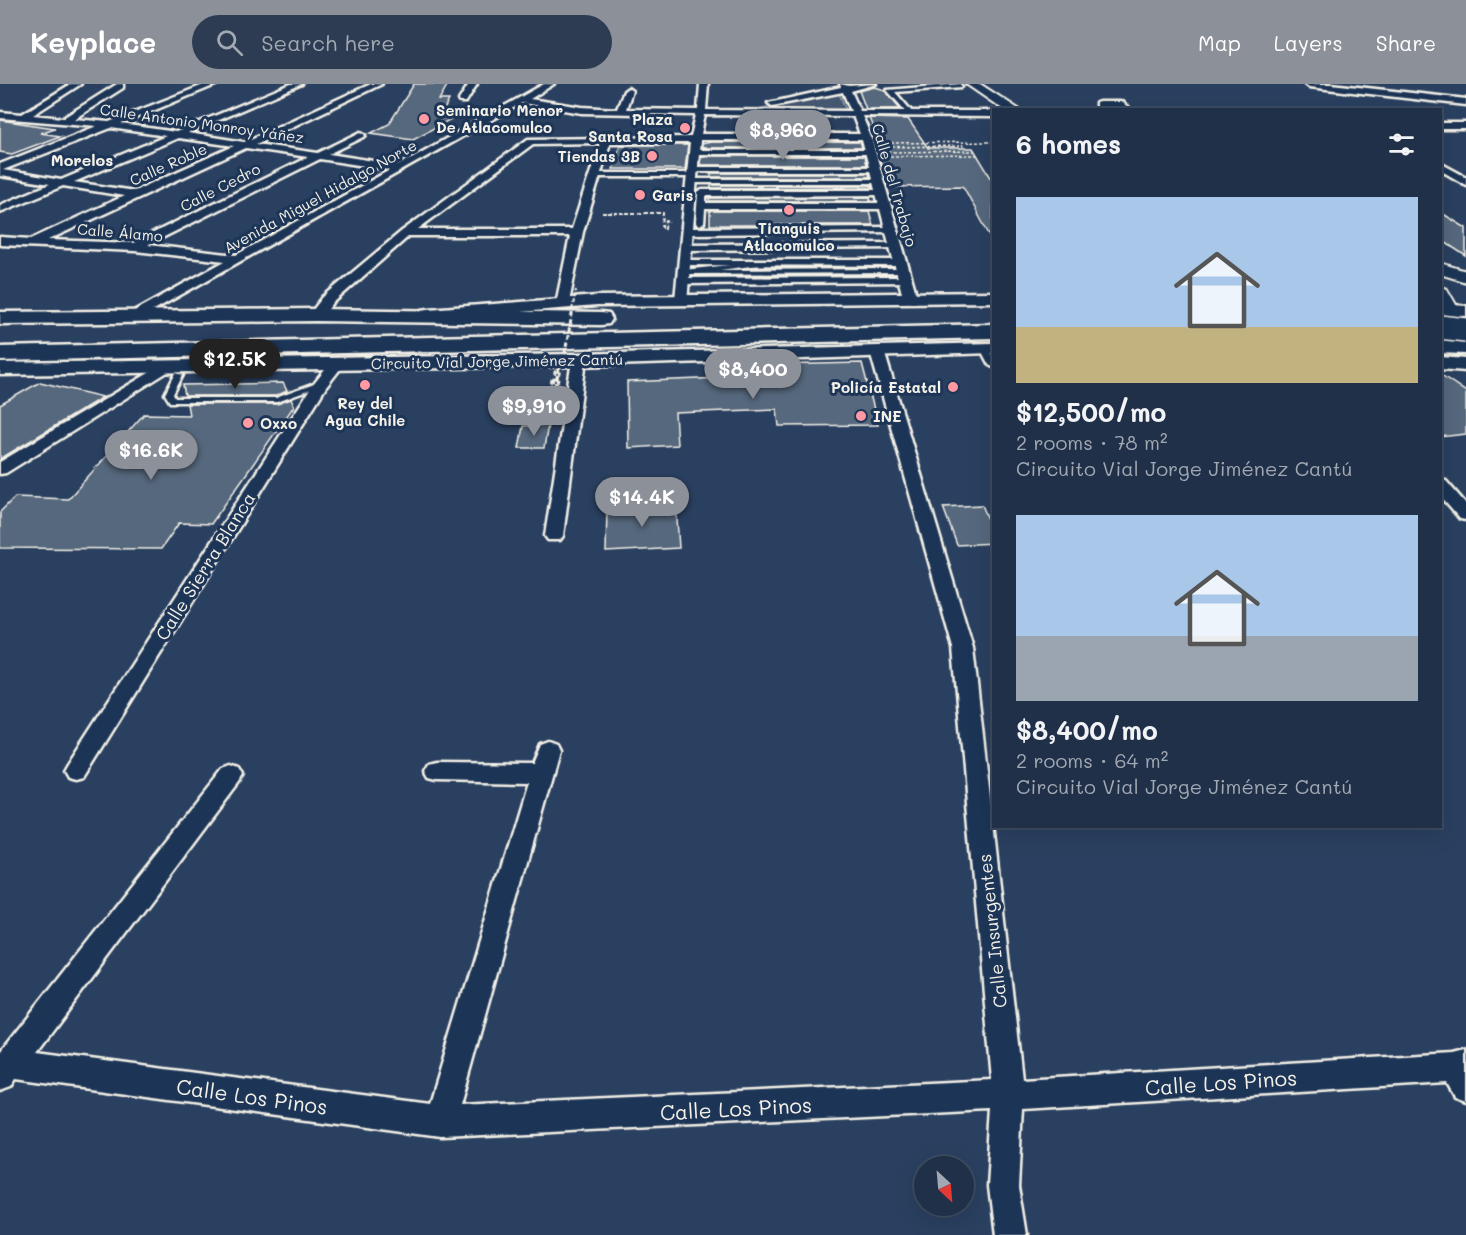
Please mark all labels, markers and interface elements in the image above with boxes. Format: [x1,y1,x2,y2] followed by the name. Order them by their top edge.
[192,15,612,69] search box
[30,24,156,60] text: Keyplace
[213,26,246,59] icon: search
[261,28,395,57] text: Search here
[1198,29,1241,56] text: Map
[1274,29,1343,56] text: Layers
[1376,29,1436,56] text: Share
[99,99,305,147] street label: Calle Antonio Monroy Yáñez
[436,100,563,137] place label: Seminario Menor De Atlacomulco
[588,109,673,146] place label: Plaza Santa Rosa
[734,110,832,161] pin: $8,960
[417,112,431,126] marker: Seminario Menor De Atlacomulco
[749,116,817,142] text: $8,960
[678,121,692,135] marker: Plaza Santa Rosa
[868,121,922,249] street label: Calle del Trabajo
[1016,127,1121,161] text: 6 homes
[1385,128,1418,161] icon: filters
[220,134,420,258] street label: Avenida Miguel Hidalgo Norte
[126,138,210,190] street label: Calle Roble
[558,146,640,166] place label: Tiendas 3B
[51,149,113,170] district label: Morelos
[645,149,659,163] marker: Tiendas 3B
[176,158,264,216] street label: Calle Cedro
[652,185,693,205] place label: Garis
[633,188,647,202] marker: Garis
[782,203,796,217] marker: Tianguis Atlacomulco
[76,218,164,246] street label: Calle Álamo
[743,218,835,255] place label: Tianguis Atlacomulco
[1163,236,1271,344] icon: home
[186,339,284,390] pin: $12.5K
[203,345,267,371] text: $12.5K
[371,349,623,373] street label: Circuito Vial Jorge Jiménez Cantú
[704,349,802,400] pin: $8,400
[718,355,788,381] text: $8,400
[831,377,941,397] place label: Policía Estatal
[358,378,372,392] marker: Rey del Agua Chile
[946,380,960,394] marker: Policía Estatal
[485,386,583,437] pin: $9,910
[502,392,566,418] text: $9,910
[325,393,405,430] place label: Rey del Agua Chile
[1016,395,1166,429] text: $12,500/mo
[873,406,902,426] place label: INE
[854,409,868,423] marker: INE
[260,413,297,433] place label: Oxxo
[241,416,255,430] marker: Oxxo
[1016,429,1168,455] text: 2 rooms · 78 m²
[102,430,200,481] pin: $16.6K
[119,436,183,462] text: $16.6K
[1016,455,1352,481] text: Circuito Vial Jorge Jiménez Cantú
[593,477,691,528] pin: $14.4K
[609,483,675,509] text: $14.4K
[150,487,260,645] street label: Calle Sierra Blanca
[1163,554,1271,662] icon: home
[1016,713,1158,747] text: $8,400/mo
[1016,747,1168,773] text: 2 rooms · 64 m²
[1016,773,1352,799] text: Circuito Vial Jorge Jiménez Cantú
[972,853,1012,1009] street label: Calle Insurgentes
[1144,1063,1298,1101] street label: Calle Los Pinos
[175,1072,329,1120] street label: Calle Los Pinos
[659,1091,813,1125] street label: Calle Los Pinos
[914,1156,974,1216] north arrow
[914,1156,974,1216] map controls

